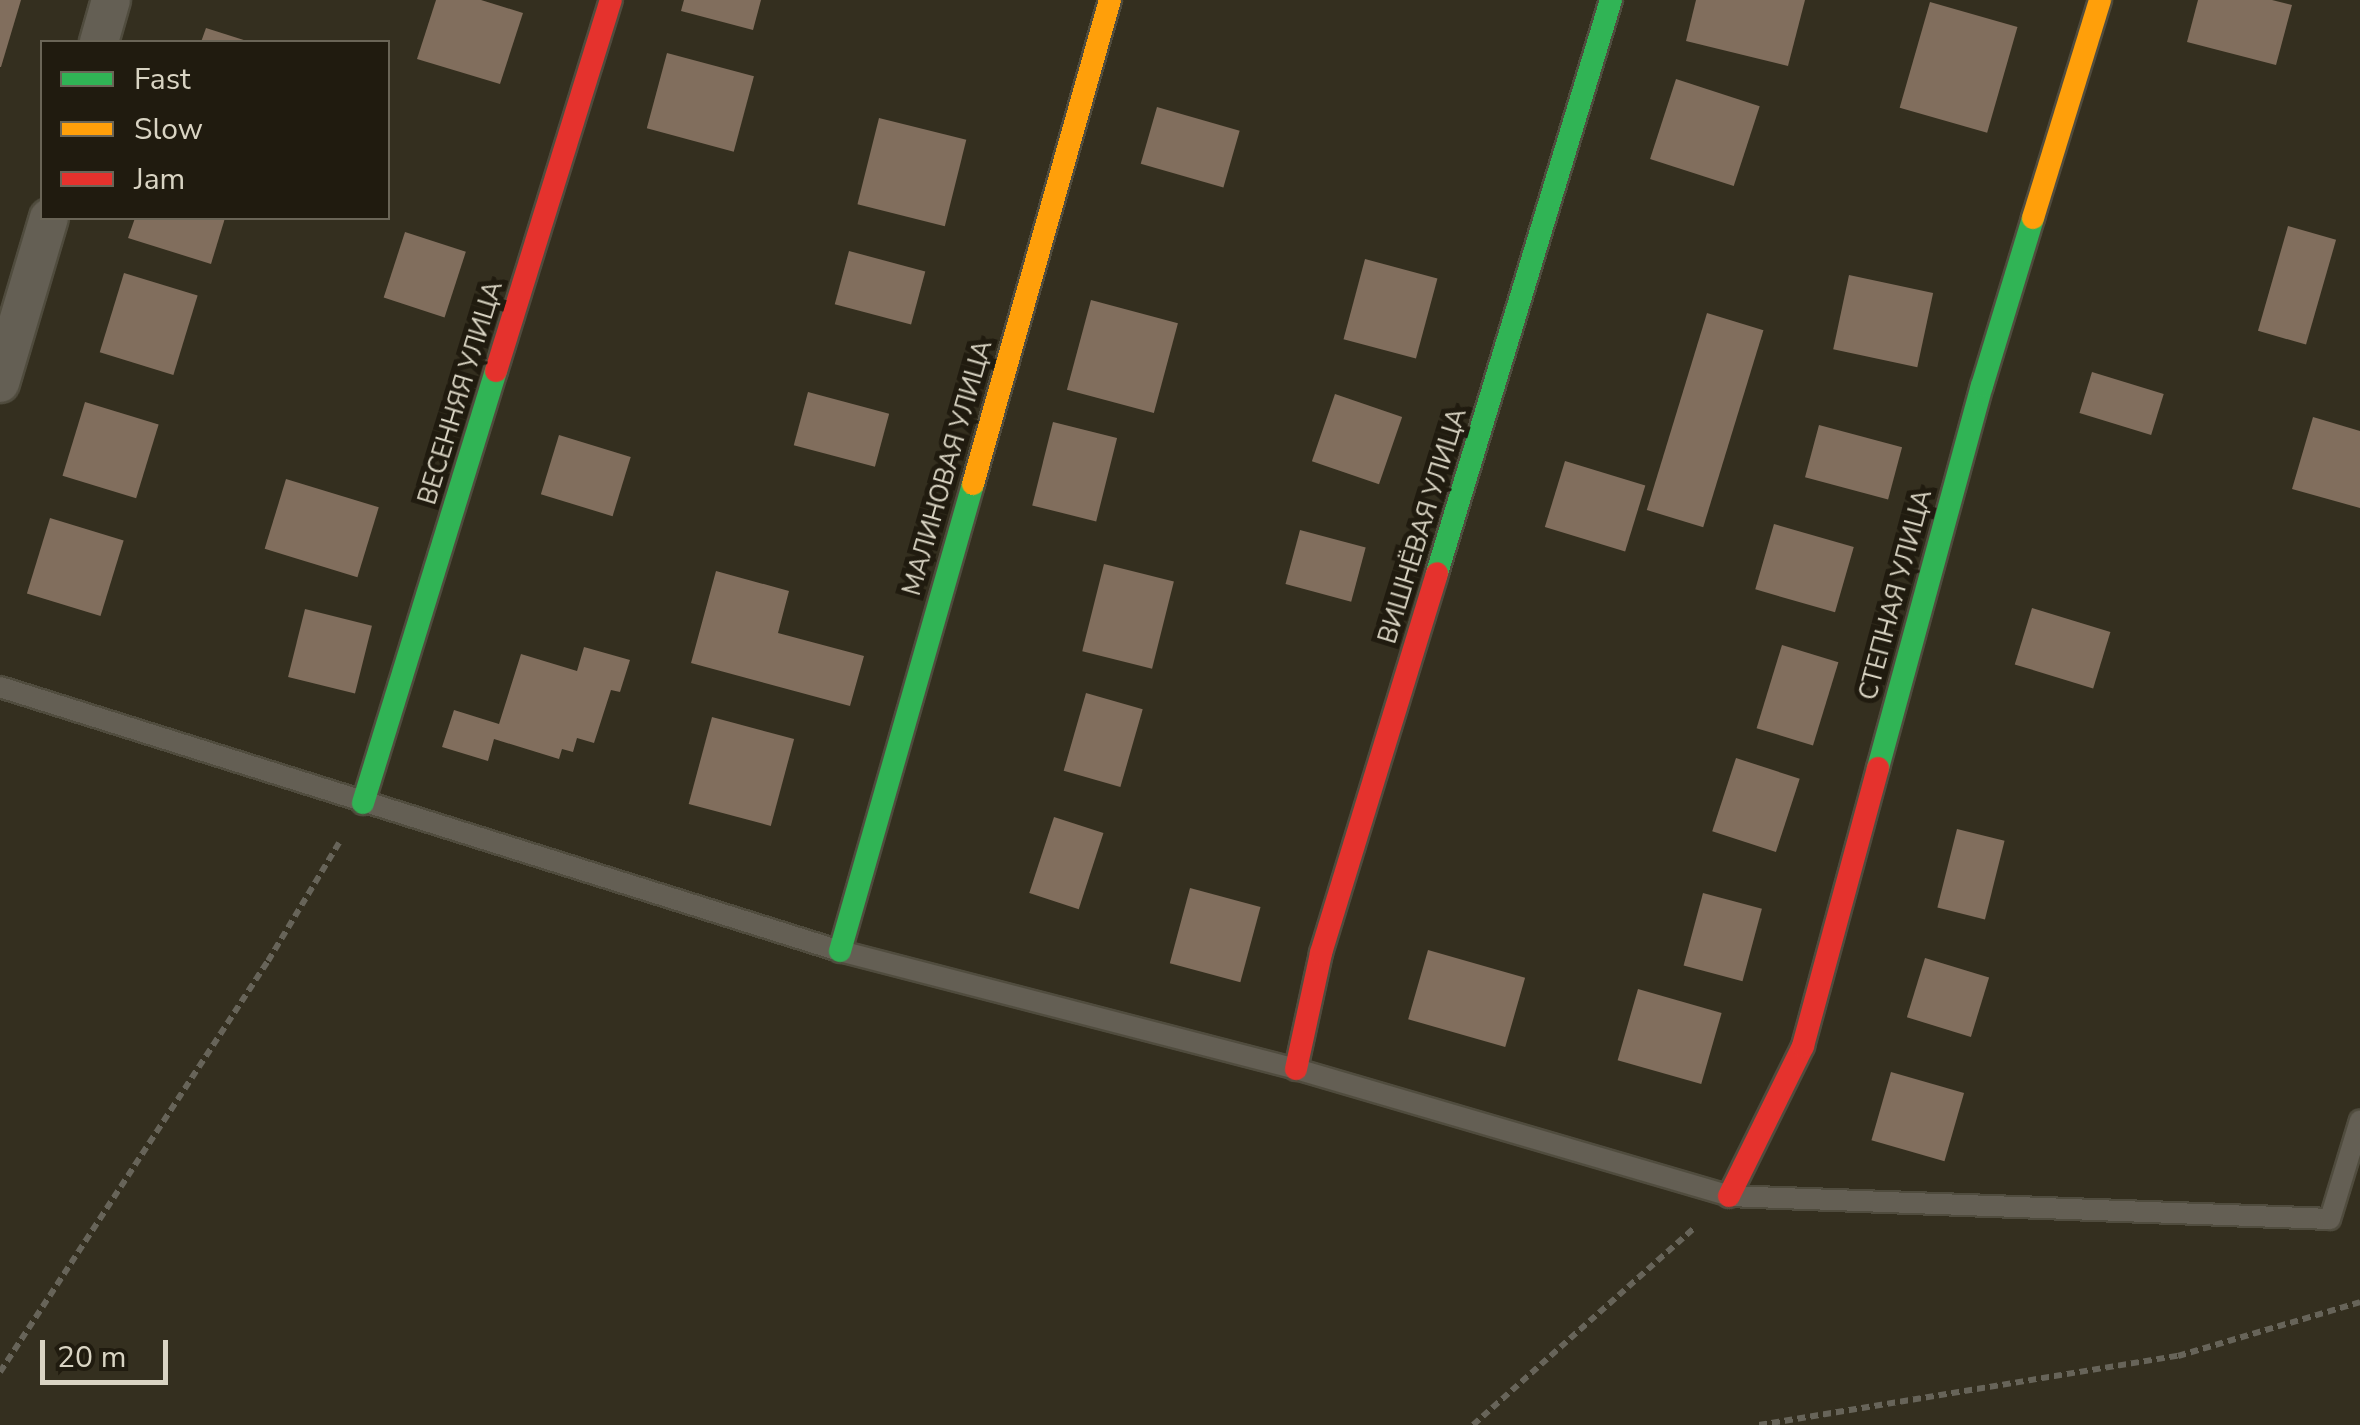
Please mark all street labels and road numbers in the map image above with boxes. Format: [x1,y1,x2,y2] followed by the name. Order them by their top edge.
[413,278,509,508] street label: ВЕСЕННЯЯ УЛИЦА
[897,337,999,599] street label: МАЛИНОВАЯ УЛИЦА
[1373,405,1473,647] street label: ВИШНЁВАЯ УЛИЦА
[1853,486,1939,704] street label: СТЕПНАЯ УЛИЦА

